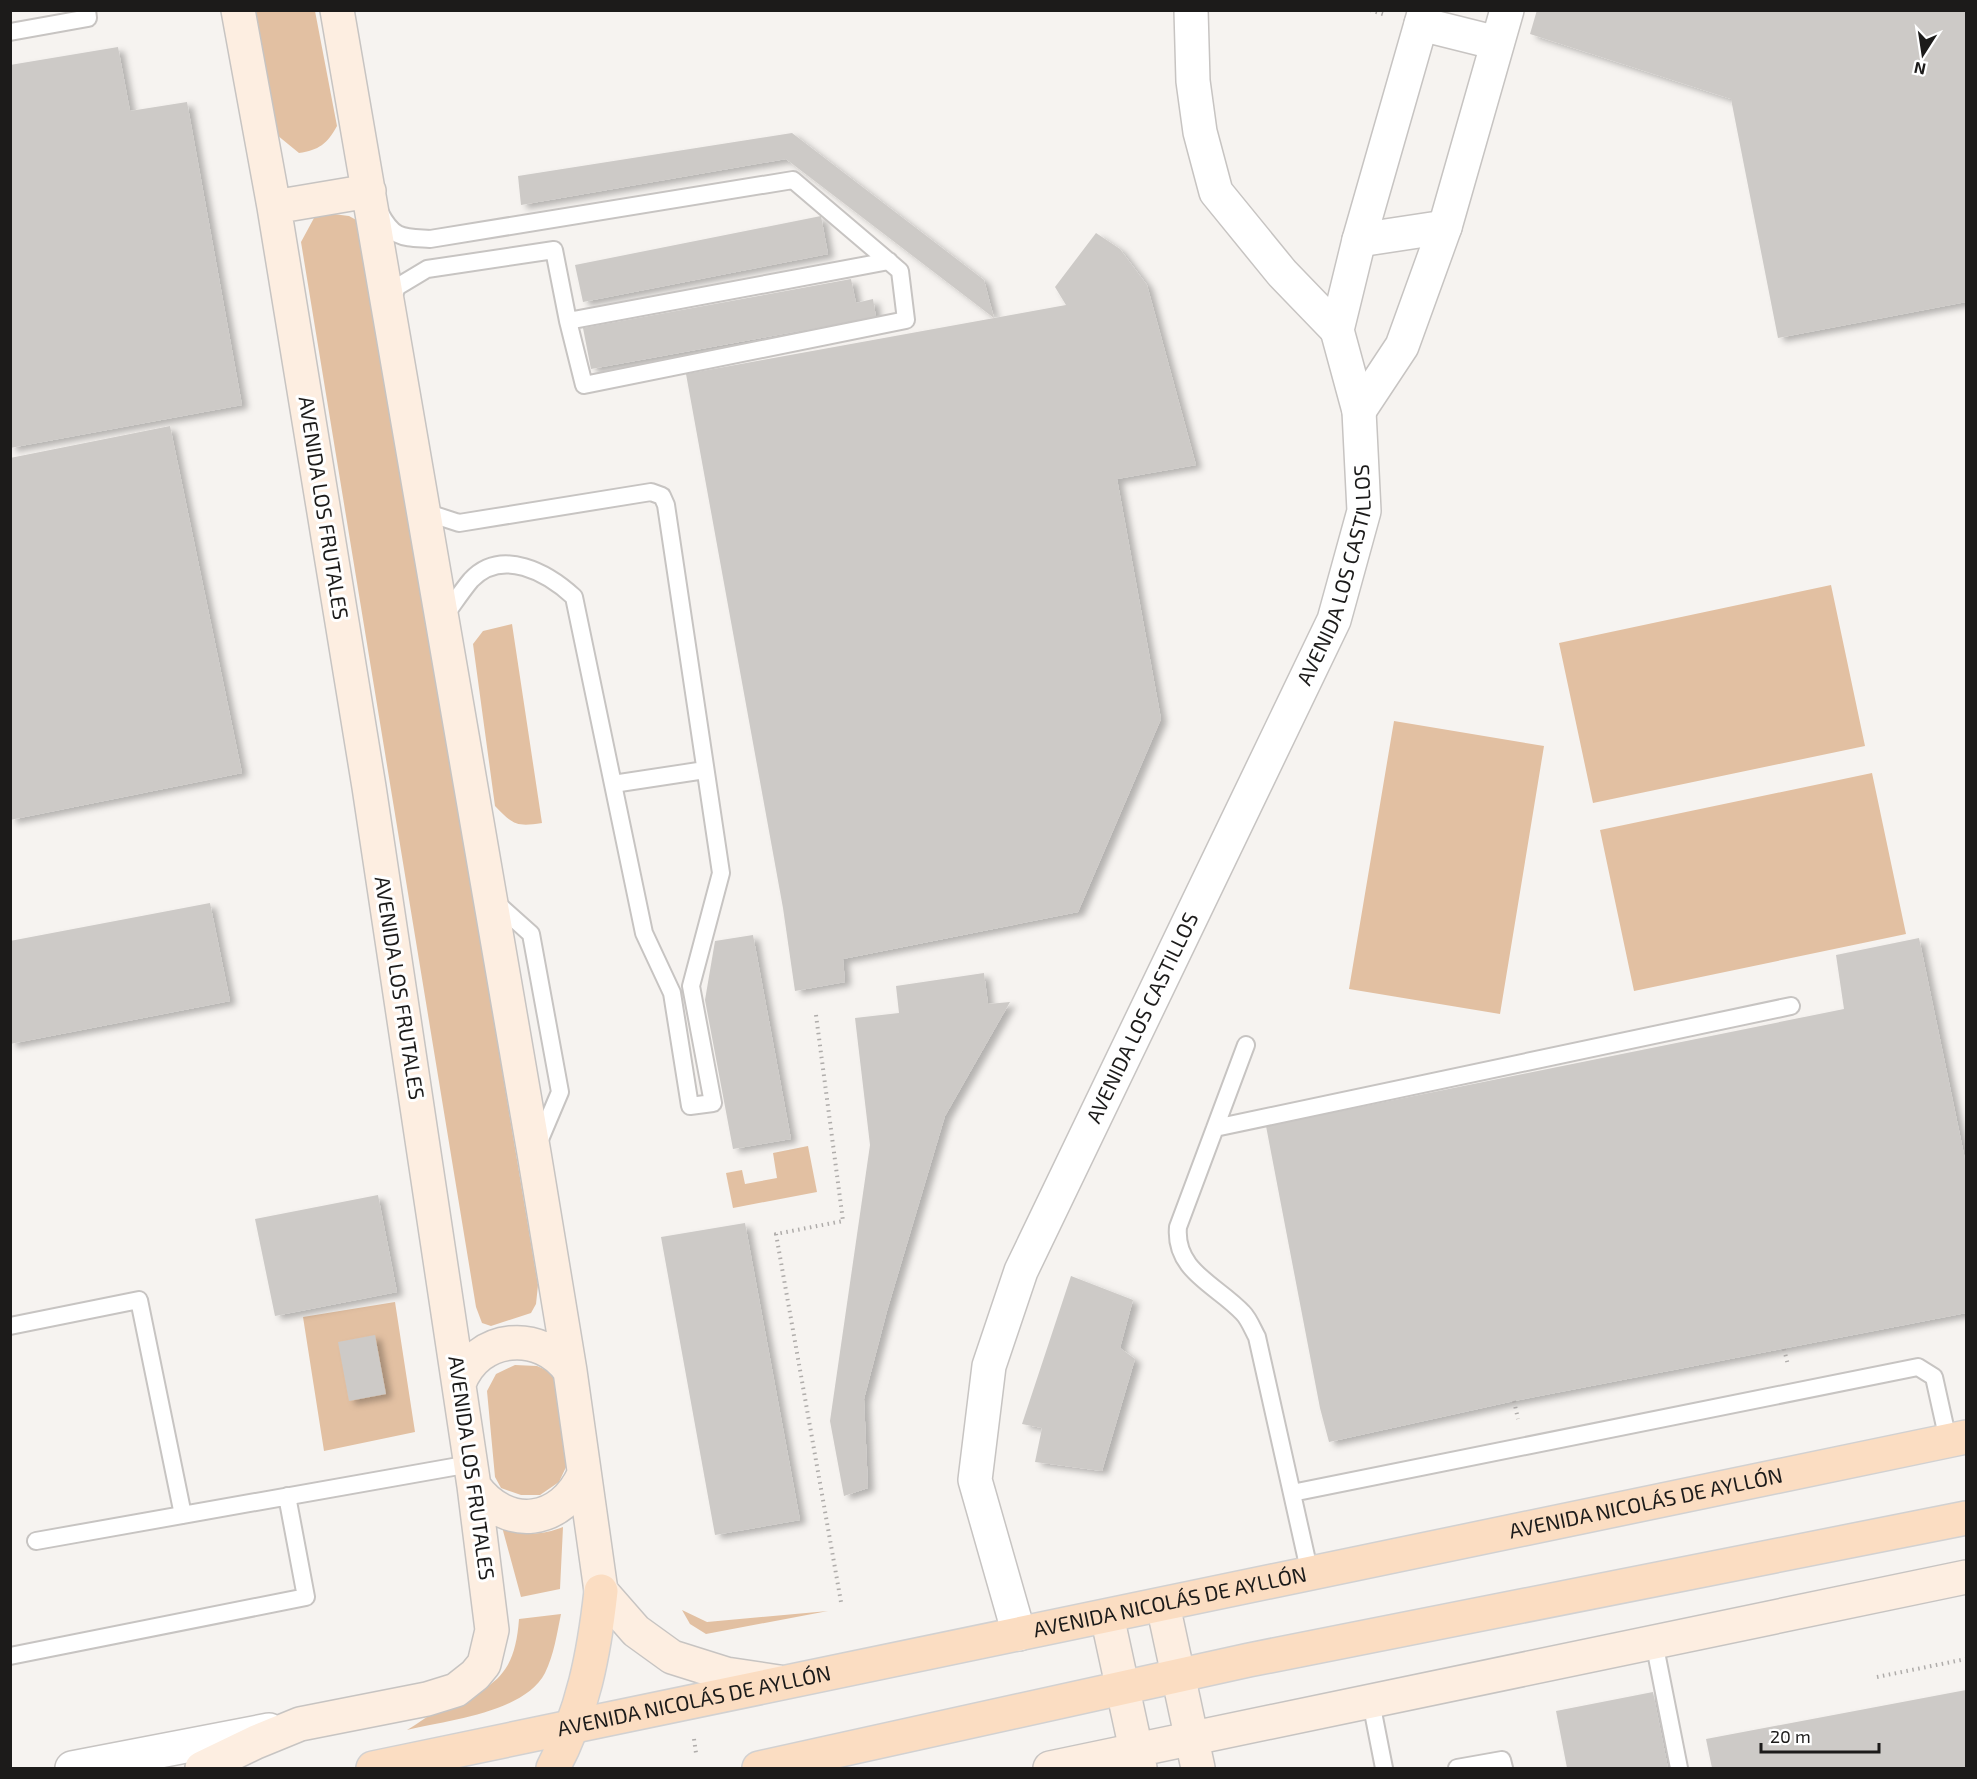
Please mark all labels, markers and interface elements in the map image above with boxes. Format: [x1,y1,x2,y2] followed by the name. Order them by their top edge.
[1893,24,1953,84] north arrow
[1912,59,1927,80] text: N
[294,394,354,621] street label: AVENIDA LOS FRUTALES
[1291,464,1375,689] street label: AVENIDA LOS CASTILLOS
[370,874,430,1101] street label: AVENIDA LOS FRUTALES
[1080,908,1203,1127] street label: AVENIDA LOS CASTILLOS
[444,1354,501,1581] street label: AVENIDA LOS FRUTALES
[1507,1461,1784,1543] street label: AVENIDA NICOLÁS DE AYLLÓN
[1031,1560,1309,1642] street label: AVENIDA NICOLÁS DE AYLLÓN
[555,1659,833,1740] street label: AVENIDA NICOLÁS DE AYLLÓN
[1761,1716,1880,1754] scale bar
[1770,1725,1811,1747] text: 20 m

